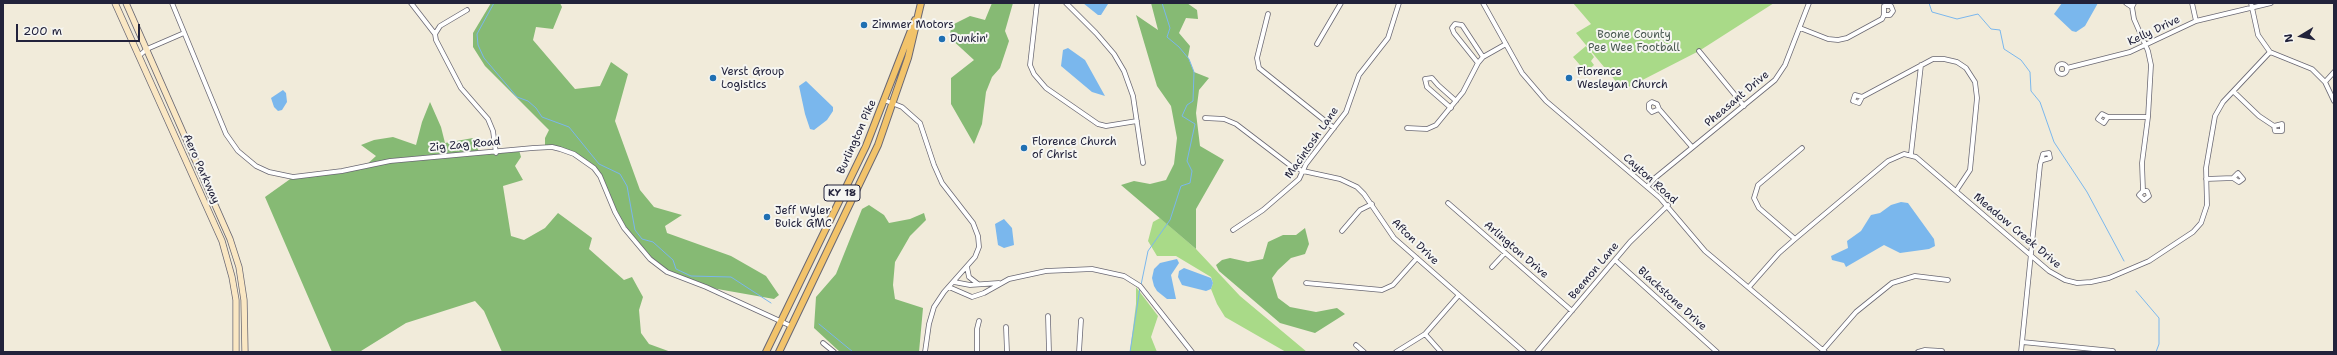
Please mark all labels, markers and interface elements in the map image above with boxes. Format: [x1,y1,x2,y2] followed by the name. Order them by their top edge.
[2126,13,2182,49] street label: Kelly Drive
[18,16,142,42] scale bar
[2281,16,2321,56] north arrow
[872,18,954,32] place label: Zimmer Motors
[859,20,869,30] marker: Zimmer Motors
[23,23,62,39] text: 200 m
[1588,28,1680,54] park label: Boone County Pee Wee Football
[950,32,988,46] place label: Dunkin'
[2281,33,2297,44] text: N
[937,34,947,44] marker: Dunkin'
[721,65,784,91] place label: Verst Group Logistics
[1577,65,1668,91] place label: Florence Wesleyan Church
[1702,68,1772,130] street label: Pheasant Drive
[708,73,718,83] marker: Verst Group Logistics
[1564,73,1574,83] marker: Florence Wesleyan Church
[835,98,879,176] street label: Burlington Pike
[1282,105,1342,181] street label: Macintosh Lane
[180,132,222,206] street label: Aero Parkway
[429,135,501,155] street label: Zig Zag Road
[1032,135,1117,161] place label: Florence Church of Christ
[1019,143,1029,153] marker: Florence Church of Christ
[1620,151,1680,207] street label: Cayton Road
[824,185,860,201] road number: KY 18
[1971,190,2063,272] street label: Meadow Creek Drive
[775,204,832,230] place label: Jeff Wyler Buick GMC
[762,212,772,222] marker: Jeff Wyler Buick GMC
[1389,216,1441,268] street label: Afton Drive
[1481,219,1551,281] street label: Arlington Drive
[1566,240,1622,302] street label: Beemon Lane
[1635,265,1709,333] street label: Blackstone Drive

